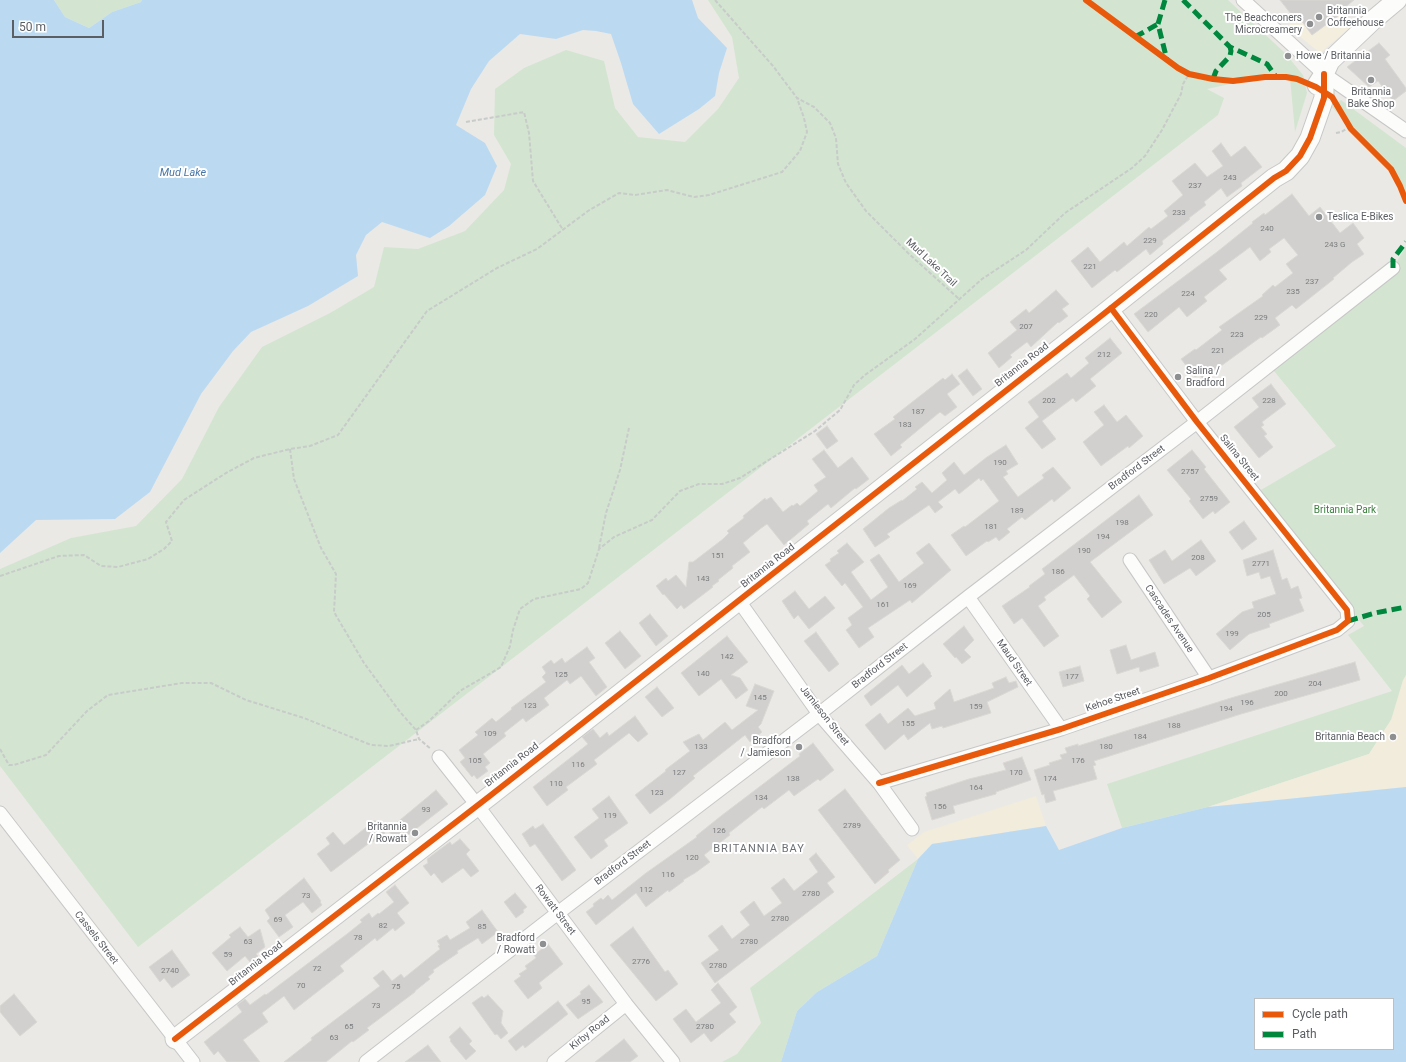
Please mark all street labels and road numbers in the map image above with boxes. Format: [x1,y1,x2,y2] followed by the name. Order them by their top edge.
[903,236,959,290] street label: Mud Lake Trail
[993,340,1051,390] street label: Britannia Road
[1217,432,1261,484] street label: Salina Street
[1106,443,1168,493] street label: Bradford Street
[739,541,797,591] street label: Britannia Road
[1142,583,1196,655] street label: Cascades Avenue
[994,637,1034,689] street label: Maud Street
[850,640,910,692] street label: Bradford Street
[797,684,851,748] street label: Jamieson Street
[1084,685,1142,715] street label: Kehoe Street
[483,740,541,790] street label: Britannia Road
[592,838,654,888] street label: Bradford Street
[532,882,578,938] street label: Rowatt Street
[72,909,120,967] street label: Cassels Street
[227,939,285,989] street label: Britannia Road
[568,1013,612,1053] street label: Kirby Road

